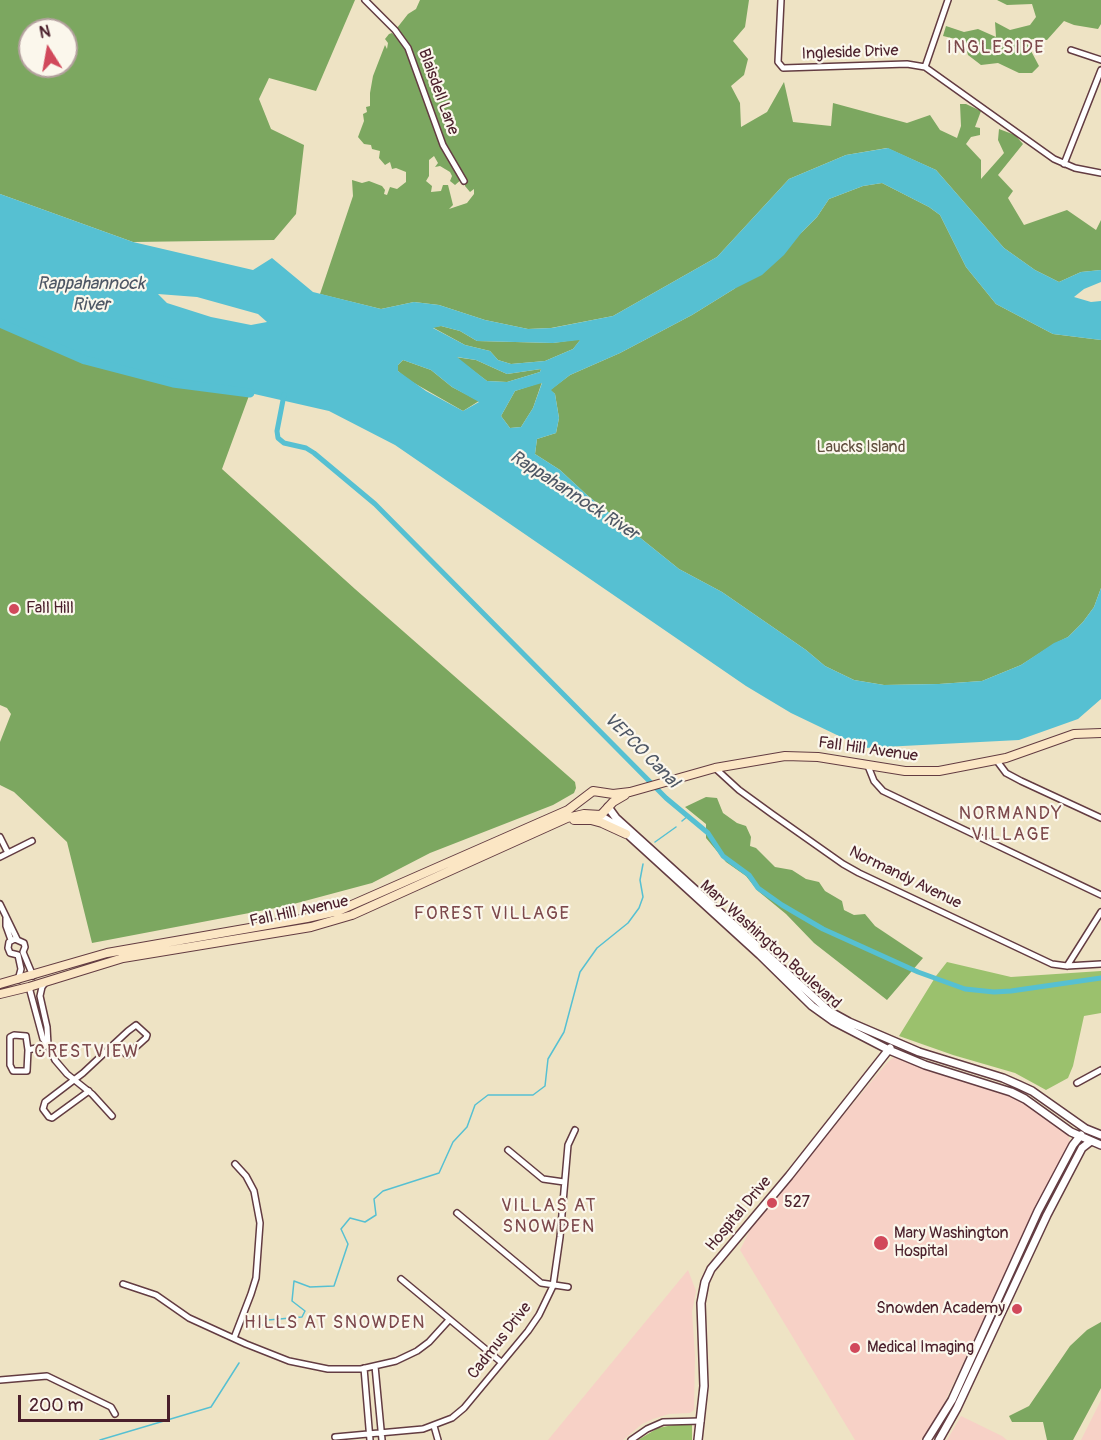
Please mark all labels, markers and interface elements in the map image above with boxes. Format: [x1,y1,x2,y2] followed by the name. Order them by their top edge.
[18,18,78,78] north arrow
[38,21,52,43] text: N
[947,37,1045,59] district label: INGLESIDE
[801,42,899,64] street label: Ingleside Drive
[414,46,462,138] street label: Blaisdell Lane
[37,273,145,316] water label: Rappahannock River
[817,438,905,458] park label: Laucks Island
[506,446,642,546] water label: Rappahannock River
[26,599,74,619] place label: Fall Hill
[7,602,21,616] marker: Fall Hill
[599,709,683,793] water label: VEPCO Canal
[817,734,919,766] street label: Fall Hill Avenue
[959,803,1063,846] district label: NORMANDY VILLAGE
[846,842,964,914] street label: Normandy Avenue
[695,877,845,1013] street label: Mary Washington Boulevard
[248,892,350,932] street label: Fall Hill Avenue
[414,903,570,925] district label: FOREST VILLAGE
[34,1041,140,1063] district label: CRESTVIEW
[702,1173,776,1255] street label: Hospital Drive
[784,1193,810,1213] place label: 527
[501,1195,597,1238] district label: VILLAS AT SNOWDEN
[765,1196,779,1210] marker: 527
[894,1224,1009,1262] place label: Mary Washington Hospital
[872,1234,890,1252] marker: Mary Washington Hospital
[464,1299,536,1383] street label: Cadmus Drive
[876,1299,1005,1319] place label: Snowden Academy
[1010,1302,1024,1316] marker: Snowden Academy
[244,1312,426,1334] district label: HILLS AT SNOWDEN
[867,1338,974,1358] place label: Medical Imaging
[848,1341,862,1355] marker: Medical Imaging
[21,1383,172,1421] scale bar
[29,1394,84,1417] text: 200 m

